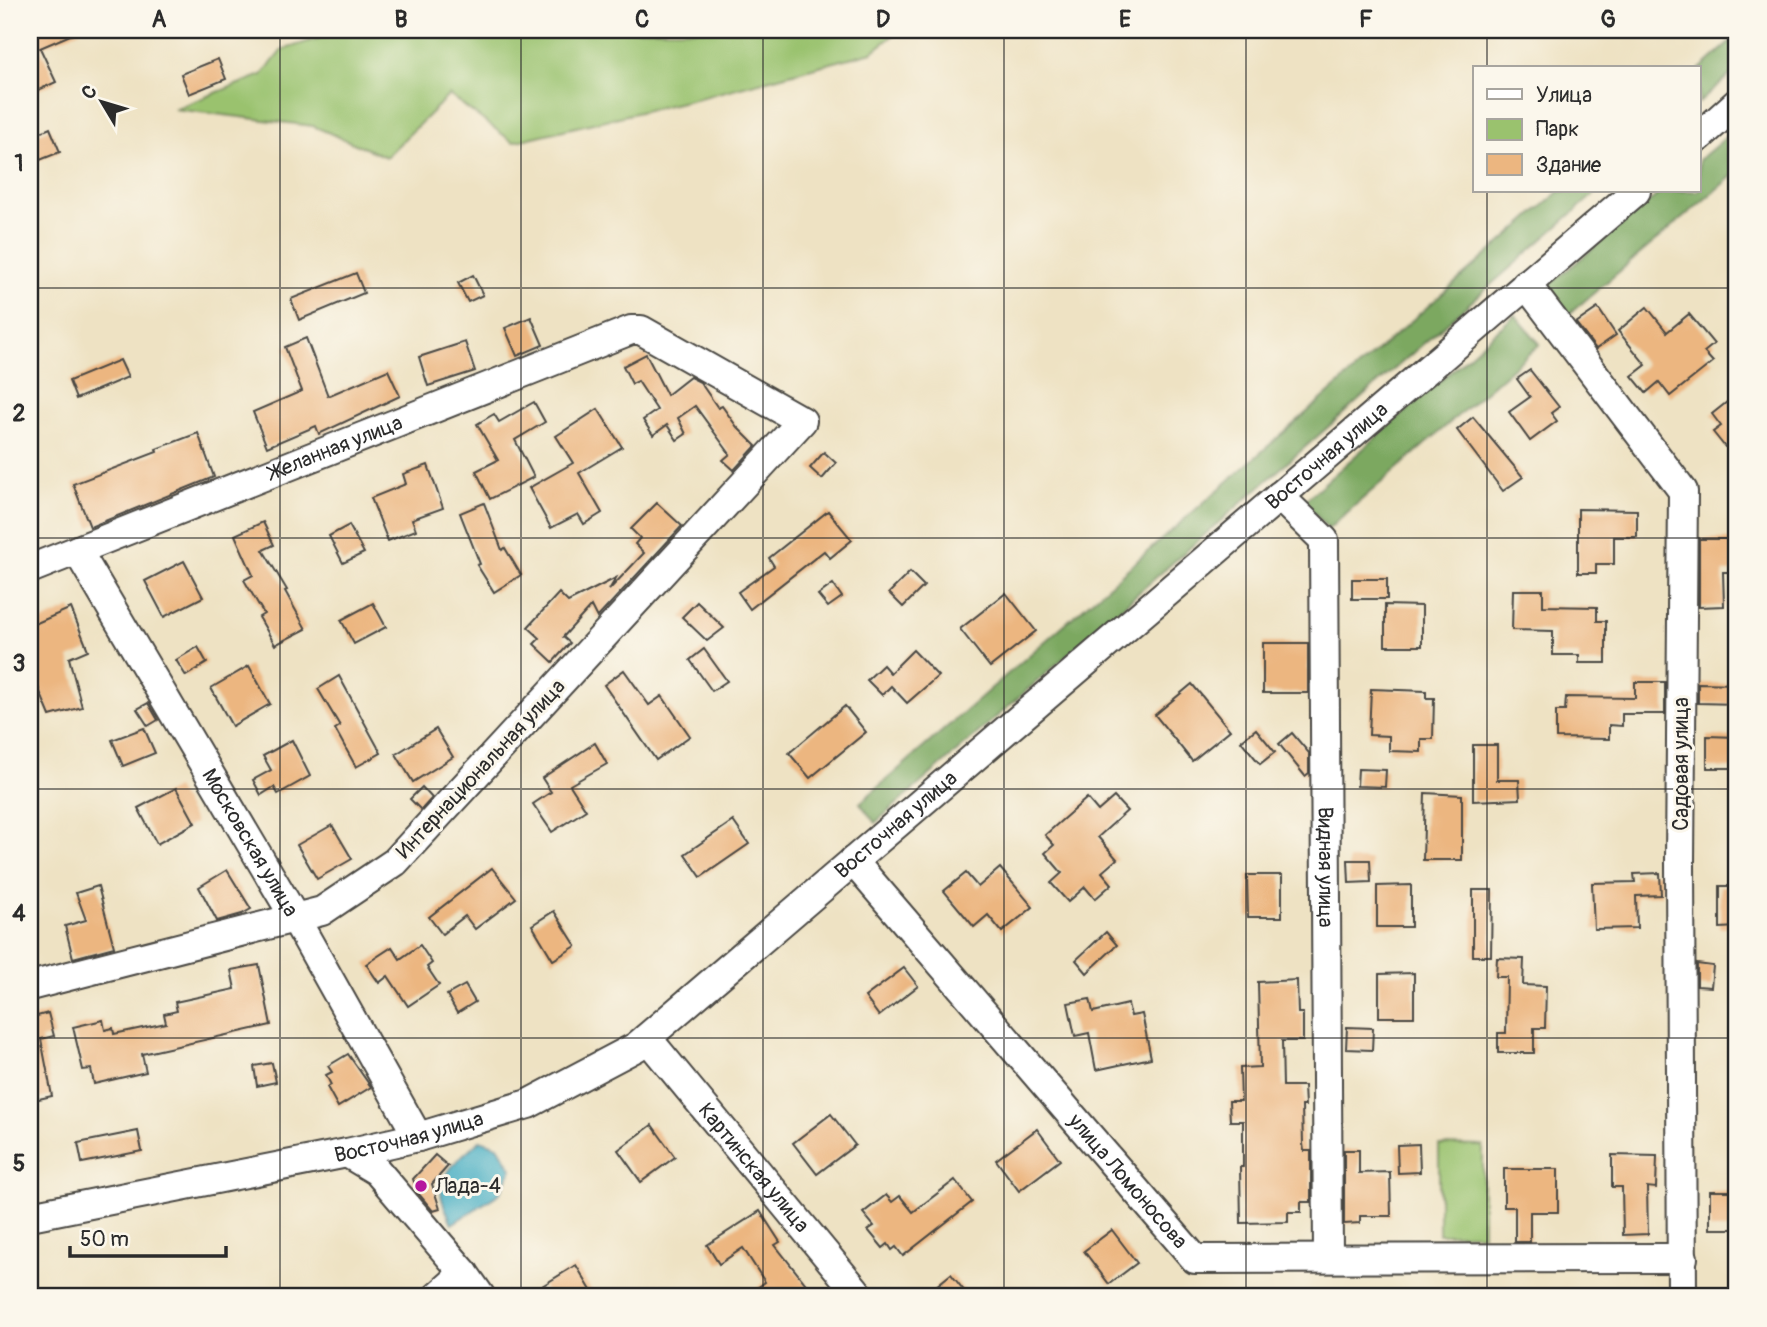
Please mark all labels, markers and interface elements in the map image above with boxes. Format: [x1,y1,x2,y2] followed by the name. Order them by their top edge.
[152,5,167,34] text: A
[394,5,408,34] text: B
[635,5,649,34] text: C
[876,5,890,34] text: D
[1119,5,1131,34] text: E
[1359,5,1373,34] text: F
[1600,5,1616,34] text: G
[66,66,136,136] north arrow
[1473,66,1700,192] legend
[76,80,103,104] text: С
[1536,82,1592,109] text: Улица
[1536,116,1579,143] text: Парк
[15,149,24,178] text: 1
[1536,152,1602,179] text: Здание
[1260,396,1393,516] street label: Восточная улица
[13,399,26,428] text: 2
[262,409,406,487] street label: Желанная улица
[13,649,25,678] text: 3
[391,674,571,864] street label: Интернациональная улица
[1668,697,1695,831] street label: Садовая улица
[196,764,305,921] street label: Московская улица
[829,765,963,885] street label: Восточная улица
[1312,807,1340,928] street label: Видная улица
[12,899,26,928] text: 4
[693,1097,815,1238] street label: Картинская улица
[332,1105,486,1169] street label: Восточная улица
[1062,1107,1194,1254] street label: улица Ломоносова
[13,1149,25,1178] text: 5
[434,1173,501,1200] place label: Лада-4
[413,1178,429,1194] marker: Лада-4
[70,1215,226,1259] scale bar
[80,1226,129,1253] text: 50 m

